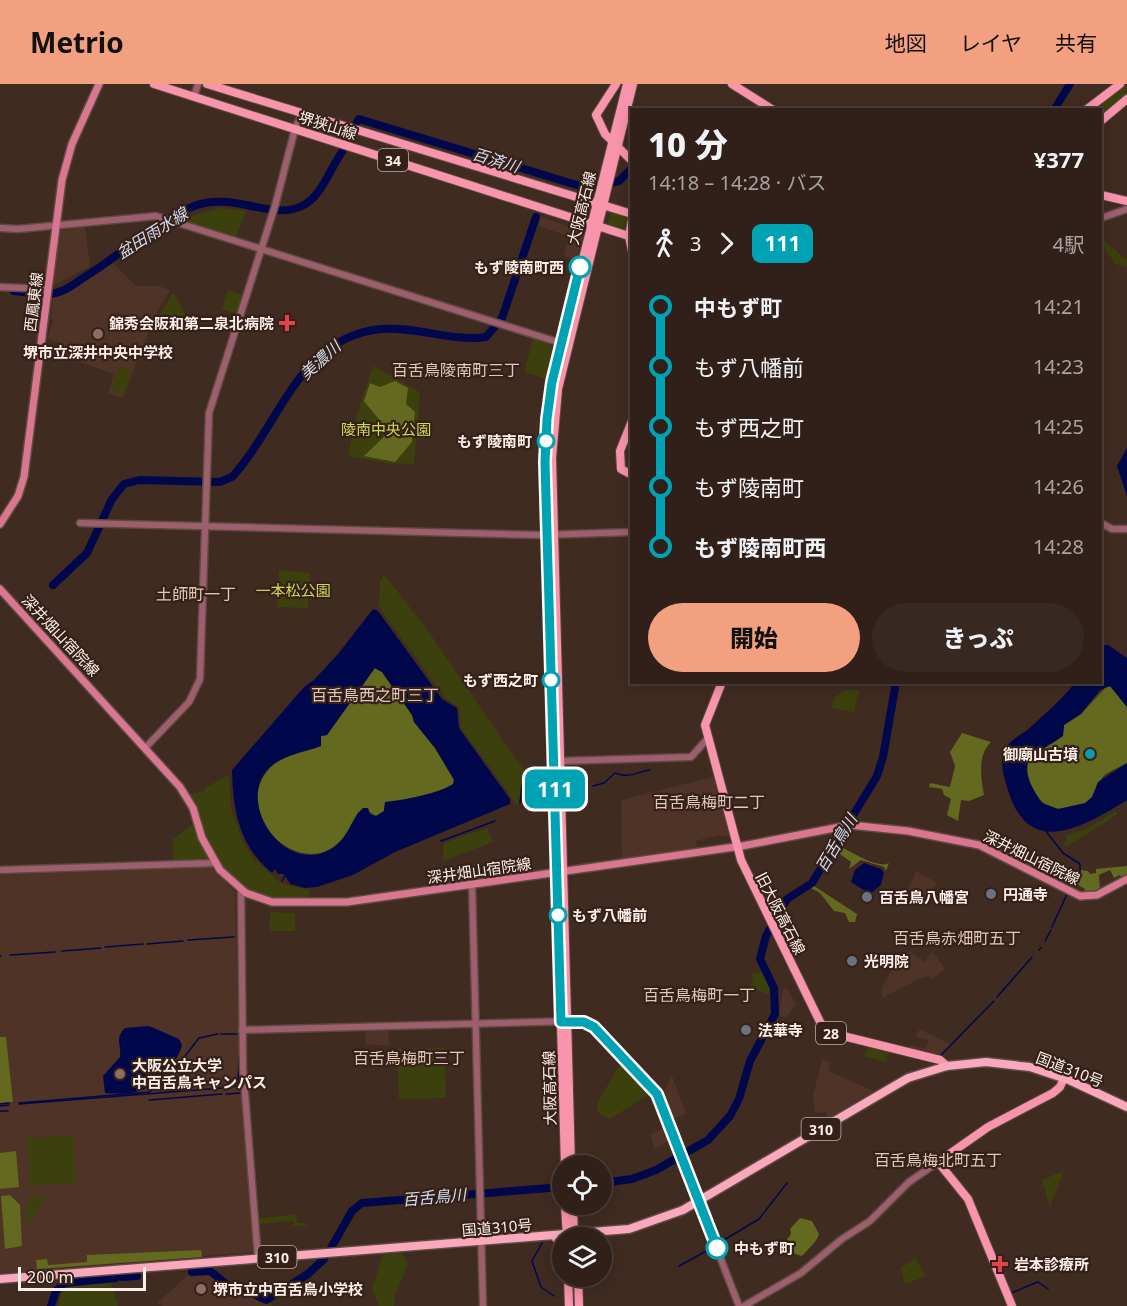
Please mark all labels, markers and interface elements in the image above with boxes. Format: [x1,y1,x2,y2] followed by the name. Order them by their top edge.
[30,23,124,61] text: Metrio
[885,29,927,57] text: 地図
[960,29,1022,57] text: レイヤ
[1055,29,1097,57] text: 共有
[296,106,360,144] street label: 堺狭山線
[648,122,728,167] text: 10 分
[470,142,524,178] water label: 百済川
[1034,144,1084,174] text: ¥377
[378,149,408,171] road number: 34
[562,169,600,247] street label: 大阪高石線
[648,169,826,196] text: 14:18 – 14:28 · バス
[112,201,193,264] water label: 盆田雨水線
[648,227,681,260] icon: walk
[710,227,743,260] icon: forward
[764,229,801,257] text: 111
[690,230,701,257] text: 3
[1053,231,1084,258] text: 4駅
[569,256,591,278] marker: もず陵南町西
[474,257,564,277] place label: もず陵南町西
[19,271,47,333] street label: 西鳳東線
[694,292,782,322] text: 中もず町
[1033,293,1084,320] text: 14:21
[109,313,274,333] place label: 錦秀会阪和第二泉北病院
[278,314,296,332] marker: 錦秀会阪和第二泉北病院
[91,327,105,341] marker: 堺市立深井中央中学校
[295,334,347,384] water label: 美濃川
[23,342,173,362] place label: 堺市立深井中央中学校
[694,352,804,382] text: もず八幡前
[1033,353,1084,380] text: 14:23
[392,359,520,381] district label: 百舌鳥陵南町三丁
[694,412,804,442] text: もず西之町
[1033,413,1084,440] text: 14:25
[341,419,431,439] park label: 陵南中央公園
[457,431,532,451] place label: もず陵南町
[537,432,555,450] marker: もず陵南町
[694,472,804,502] text: もず陵南町
[1033,473,1084,500] text: 14:26
[694,532,826,562] text: もず陵南町西
[1033,533,1084,560] text: 14:28
[255,580,331,600] park label: 一本松公園
[156,583,236,605] district label: 土師町一丁
[18,590,104,680] street label: 深井畑山宿院線
[648,603,860,672] button: 開始
[872,603,1084,672] button: きっぷ
[463,670,538,690] place label: もず西之町
[542,671,560,689] marker: もず西之町
[311,684,439,706] district label: 百舌鳥西之町三丁
[1003,744,1078,764] place label: 御廟山古墳
[1083,747,1097,761] marker: 御廟山古墳
[520,770,590,808] line badge: 111
[537,775,573,803] text: 111
[653,791,765,813] district label: 百舌鳥梅町二丁
[810,808,863,876] water label: 百舌鳥川
[980,825,1084,889] street label: 深井畑山宿院線
[426,853,532,887] street label: 深井畑山宿院線
[752,868,810,958] street label: 旧大阪高石線
[1003,884,1048,904] place label: 円通寺
[879,887,969,907] place label: 百舌鳥八幡宮
[984,887,998,901] marker: 円通寺
[860,890,874,904] marker: 百舌鳥八幡宮
[572,905,647,925] place label: もず八幡前
[549,906,567,924] marker: もず八幡前
[893,927,1021,949] district label: 百舌鳥赤畑町五丁
[864,951,909,971] place label: 光明院
[845,954,859,968] marker: 光明院
[643,984,755,1006] district label: 百舌鳥梅町一丁
[758,1020,803,1040] place label: 法華寺
[816,1022,846,1044] road number: 28
[739,1023,753,1037] marker: 法華寺
[353,1047,465,1069] district label: 百舌鳥梅町三丁
[1033,1047,1107,1091] street label: 国道310号
[538,1050,560,1126] street label: 大阪高石線
[132,1055,267,1092] place label: 大阪公立大学 中百舌鳥キャンパス
[113,1067,127,1081] marker: 大阪公立大学 中百舌鳥キャンパス
[802,1118,840,1140] road number: 310
[874,1149,1002,1171] district label: 百舌鳥梅北町五丁
[552,1155,612,1287] map controls
[552,1155,612,1215] button: locate
[401,1183,469,1211] water label: 百舌鳥川
[461,1214,533,1240] street label: 国道310号
[552,1227,612,1287] button: layers
[706,1237,728,1259] marker: 中もず町
[734,1238,794,1258] place label: 中もず町
[258,1246,296,1268] road number: 310
[1014,1254,1089,1274] place label: 岩本診療所
[991,1255,1009,1273] marker: 岩本診療所
[18,1264,146,1292] scale bar
[27,1266,74,1288] text: 200 m
[213,1279,363,1299] place label: 堺市立中百舌鳥小学校
[194,1282,208,1296] marker: 堺市立中百舌鳥小学校

